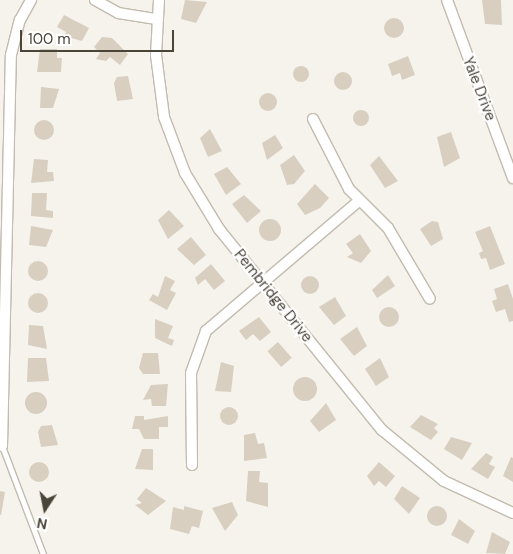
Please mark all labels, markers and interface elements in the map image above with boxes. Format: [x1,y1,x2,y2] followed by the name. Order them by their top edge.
[22,20,176,52] scale bar
[28,29,71,49] text: 100 m
[459,54,499,124] street label: Yale Drive
[230,246,316,346] street label: Pembridge Drive
[20,484,70,534] north arrow
[35,514,49,534] text: N

